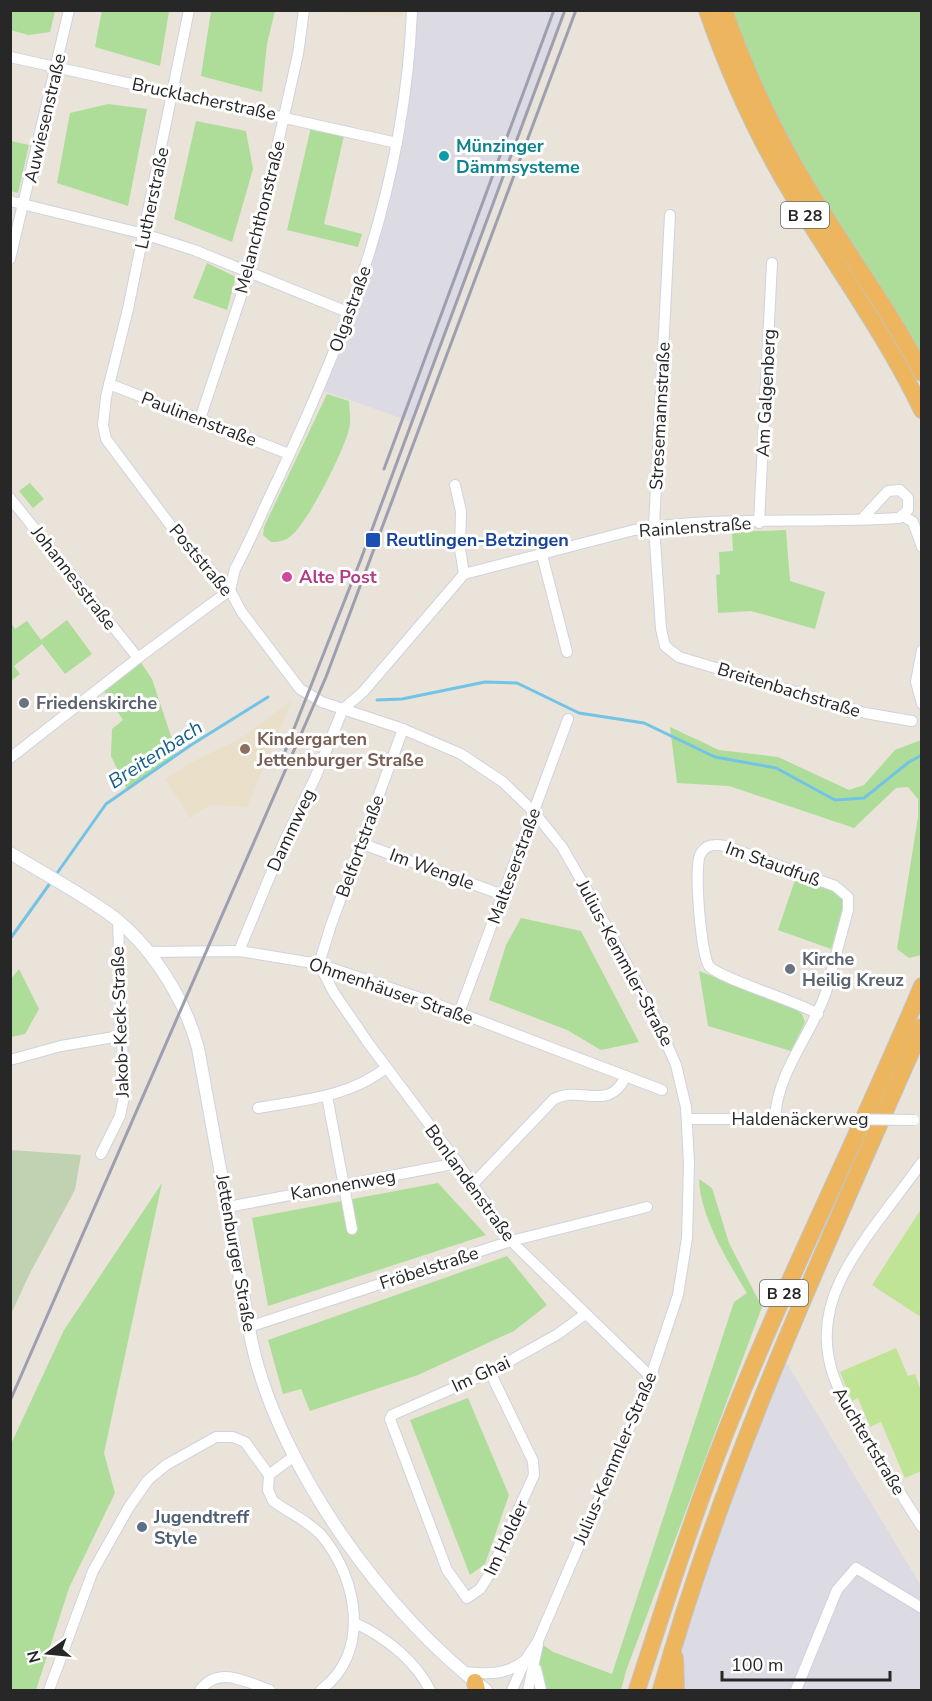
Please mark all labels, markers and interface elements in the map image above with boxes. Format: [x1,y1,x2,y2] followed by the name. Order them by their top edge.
[18,51,72,185] street label: Auwiesenstraße
[130,72,278,126] street label: Brucklacherstraße
[456,134,580,179] place label: Münzinger Dämmsysteme
[229,138,291,296] street label: Melanchthonstraße
[129,145,175,251] street label: Lutherstraße
[437,149,451,163] marker: Münzinger Dämmsysteme
[781,202,829,228] road number: B 28
[323,262,377,356] street label: Olgastraße
[751,328,781,458] street label: Am Galgenberg
[644,341,676,491] street label: Stresemannstraße
[138,386,260,452] street label: Paulinenstraße
[638,511,752,543] street label: Rainlenstraße
[164,519,238,601] street label: Poststraße
[25,520,122,635] street label: Johannesstraße
[386,528,569,552] place label: Reutlingen-Betzingen
[364,531,382,549] marker: Reutlingen-Betzingen
[299,565,377,589] place label: Alte Post
[280,570,294,584] marker: Alte Post
[715,657,863,723] street label: Breitenbachstraße
[36,691,157,715] place label: Friedenskirche
[17,696,31,710] marker: Friedenskirche
[103,714,208,795] water label: Breitenbach
[256,727,424,772] place label: Kindergarten Jettenburger Straße
[238,742,252,756] marker: Kindergarten Jettenburger Straße
[261,785,321,875] street label: Dammweg
[330,791,390,901] street label: Belfortstraße
[482,805,546,927] street label: Malteserstraße
[722,836,824,892] street label: Im Staudfuß
[386,843,478,895] street label: Im Wengle
[570,875,679,1050] street label: Julius-Kemmler-Straße
[105,946,135,1099] street label: Jakob-Keck-Straße
[802,947,904,992] place label: Kirche Heilig Kreuz
[306,952,476,1030] street label: Ohmenhäuser Straße
[783,962,797,976] marker: Kirche Heilig Kreuz
[731,1107,869,1131] street label: Haldenäckerweg
[419,1120,521,1246] street label: Bonlandenstraße
[289,1164,397,1206] street label: Kanonenweg
[210,1171,262,1334] street label: Jettenburger Straße
[376,1241,482,1295] street label: Fröbelstraße
[760,1280,808,1306] road number: B 28
[448,1350,514,1398] street label: Im Ghai
[567,1368,662,1549] street label: Julius-Kemmler-Straße
[827,1382,911,1500] street label: Auchtertstraße
[478,1496,534,1579] street label: Im Holder
[153,1505,249,1550] place label: Jugendtreff Style
[135,1520,149,1534] marker: Jugendtreff Style
[18,1623,78,1683] north arrow
[722,1644,890,1682] scale bar
[22,1648,47,1665] text: N
[731,1653,783,1677] text: 100 m

